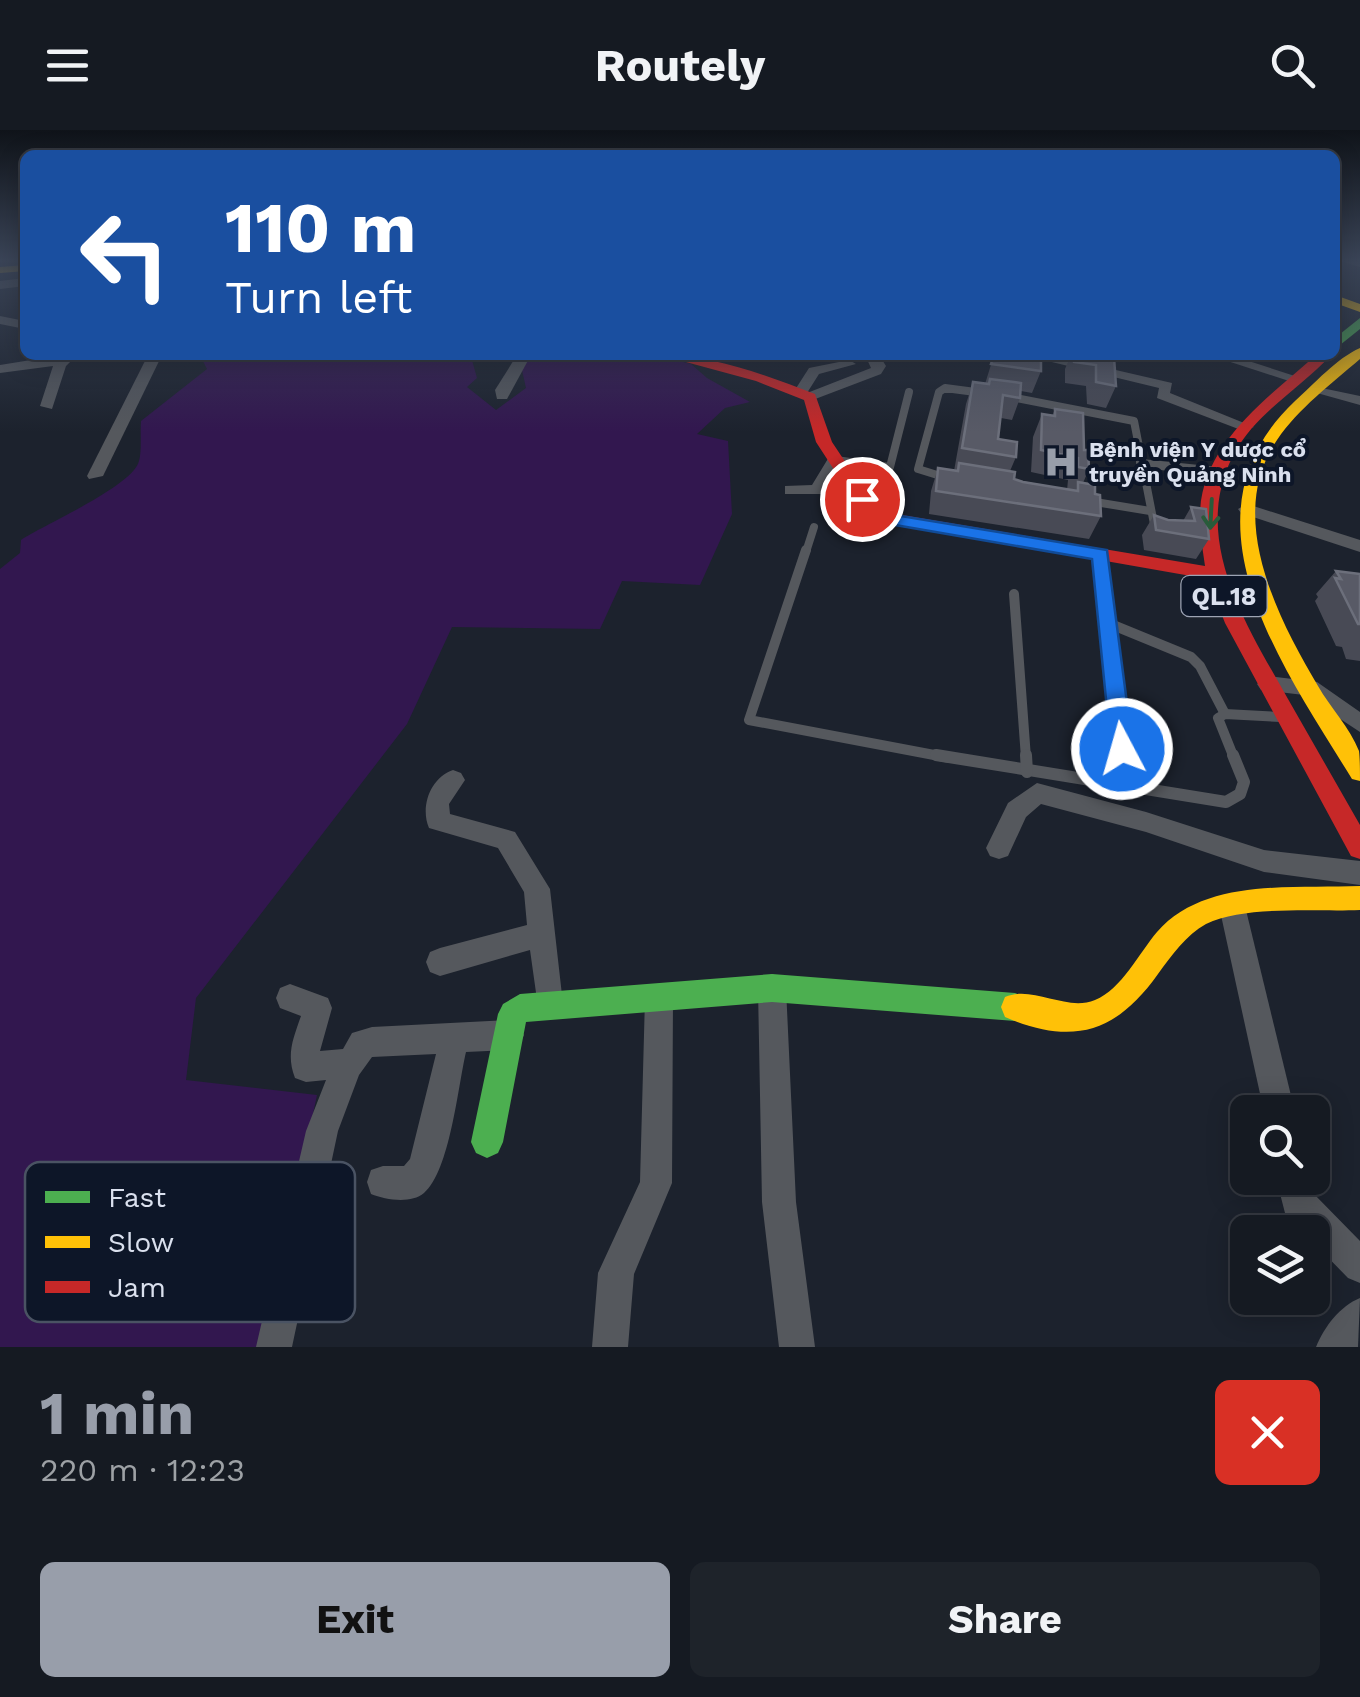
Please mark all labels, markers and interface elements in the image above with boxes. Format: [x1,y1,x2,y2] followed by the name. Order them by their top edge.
[40,38,95,93] icon: menu
[1265,38,1320,93] icon: search
[595,39,765,92] text: Routely
[225,187,416,269] text: 110 m
[60,190,190,320] icon: left
[225,271,412,324] text: Turn left
[1089,437,1306,487] place label: Bệnh viện Y dược cổ truyền Quảng Ninh
[1042,443,1080,481] hospital icon: Bệnh viện Y dược cổ truyền Quảng Ninh
[820,457,905,542] pin
[835,472,890,527] icon: arrive
[1201,497,1220,530] one-way arrow
[1182,576,1266,616] road number: QL.18
[1070,697,1174,801] position arrow
[1230,1095,1330,1315] map controls
[1230,1095,1330,1195] button: search
[25,1162,355,1322] legend
[108,1181,166,1214] text: Fast
[1230,1215,1330,1315] button: layers
[108,1226,174,1259] text: Slow
[108,1271,166,1304] text: Jam
[40,1378,194,1449] text: 1 min
[1215,1380,1320,1485] button: close
[40,1451,245,1489] text: 220 m · 12:23
[40,1562,670,1677] button: Exit
[690,1562,1320,1677] button: Share

